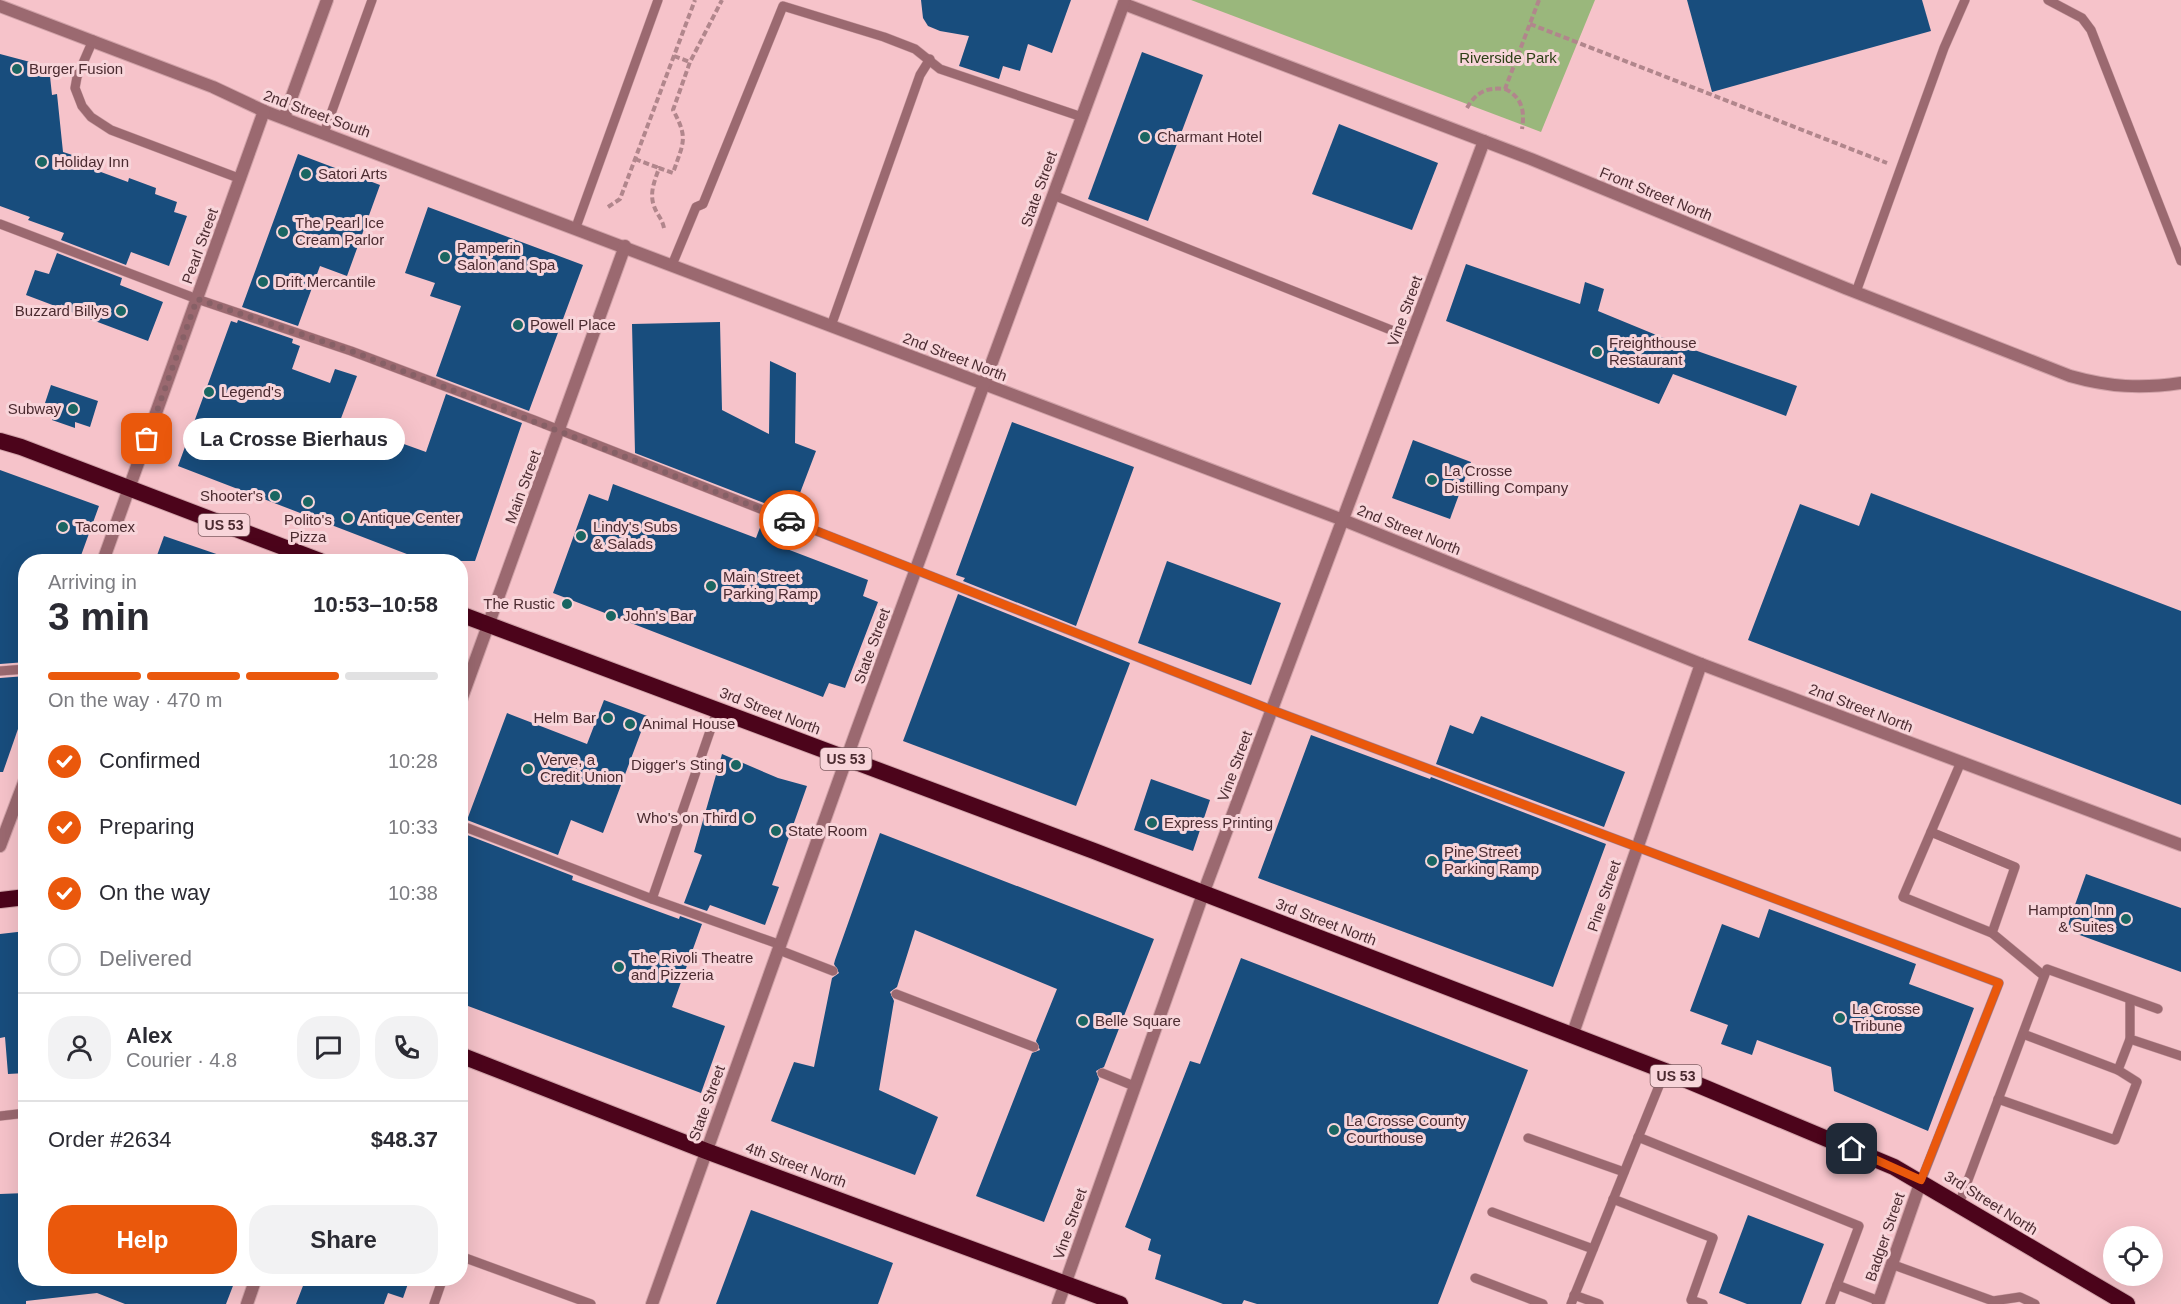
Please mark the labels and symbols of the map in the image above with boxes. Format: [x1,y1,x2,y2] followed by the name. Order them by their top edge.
[1459,49,1557,66] park label: Riverside Park
[29,60,123,77] place label: Burger Fusion
[10,62,24,76] marker: Burger Fusion
[261,86,373,141] street label: 2nd Street South
[1157,128,1262,145] place label: Charmant Hotel
[1138,130,1152,144] marker: Charmant Hotel
[1017,148,1060,229] street label: State Street
[54,153,129,170] place label: Holiday Inn
[35,155,49,169] marker: Holiday Inn
[1597,163,1715,224] street label: Front Street North
[318,165,387,182] place label: Satori Arts
[299,167,313,181] marker: Satori Arts
[178,205,221,286] street label: Pearl Street
[295,214,384,248] place label: The Pearl Ice Cream Parlor
[276,225,290,239] marker: The Pearl Ice Cream Parlor
[457,239,556,273] place label: Pamperin Salon and Spa
[438,250,452,264] marker: Pamperin Salon and Spa
[1384,272,1425,348] street label: Vine Street
[275,273,376,290] place label: Drift Mercantile
[256,275,270,289] marker: Drift Mercantile
[15,302,109,319] place label: Buzzard Billys
[114,304,128,318] marker: Buzzard Billys
[530,316,616,333] place label: Powell Place
[511,318,525,332] marker: Powell Place
[901,329,1010,384] street label: 2nd Street North
[1609,334,1697,368] place label: Freighthouse Restaurant
[1590,345,1604,359] marker: Freighthouse Restaurant
[221,383,281,400] place label: Legend's
[202,385,216,399] marker: Legend's
[8,400,61,417] place label: Subway
[66,402,80,416] marker: Subway
[121,413,172,464] pin
[183,418,405,460] callout: La Crosse Bierhaus
[501,447,544,526] street label: Main Street
[1444,462,1569,496] place label: La Crosse Distilling Company
[1425,473,1439,487] marker: La Crosse Distilling Company
[200,487,263,504] place label: Shooter's
[268,489,282,503] marker: Shooter's
[759,490,819,550] courier
[301,495,315,509] marker: Polito's Pizza
[1355,501,1463,558] street label: 2nd Street North
[360,509,460,526] place label: Antique Center
[284,511,332,545] place label: Polito's Pizza
[341,511,355,525] marker: Antique Center
[198,514,250,536] road number: US 53
[75,518,136,535] place label: Tacomex
[593,518,678,552] place label: Lindy's Subs & Salads
[56,520,70,534] marker: Tacomex
[574,529,588,543] marker: Lindy's Subs & Salads
[723,568,818,602] place label: Main Street Parking Ramp
[704,579,718,593] marker: Main Street Parking Ramp
[483,595,555,612] place label: The Rustic
[560,597,574,611] marker: The Rustic
[850,605,893,686] street label: State Street
[623,607,693,624] place label: John's Bar
[604,609,618,623] marker: John's Bar
[1807,680,1916,735] street label: 2nd Street North
[717,683,823,738] street label: 3rd Street North
[533,709,596,726] place label: Helm Bar
[601,711,615,725] marker: Helm Bar
[642,715,735,732] place label: Animal House
[623,717,637,731] marker: Animal House
[1214,727,1255,803] street label: Vine Street
[820,748,872,770] road number: US 53
[540,751,623,785] place label: Verve, a Credit Union
[631,756,724,773] place label: Digger's Sting
[729,758,743,772] marker: Digger's Sting
[521,762,535,776] marker: Verve, a Credit Union
[637,809,737,826] place label: Who's on Third
[742,811,756,825] marker: Who's on Third
[1164,814,1273,831] place label: Express Printing
[1145,816,1159,830] marker: Express Printing
[788,822,867,839] place label: State Room
[769,824,783,838] marker: State Room
[1444,843,1539,877] place label: Pine Street Parking Ramp
[1425,854,1439,868] marker: Pine Street Parking Ramp
[1583,857,1624,934] street label: Pine Street
[1273,894,1379,949] street label: 3rd Street North
[2028,901,2114,935] place label: Hampton Inn & Suites
[2119,912,2133,926] marker: Hampton Inn & Suites
[631,949,753,983] place label: The Rivoli Theatre and Pizzeria
[612,960,626,974] marker: The Rivoli Theatre and Pizzeria
[1852,1000,1920,1034] place label: La Crosse Tribune
[1833,1011,1847,1025] marker: La Crosse Tribune
[1095,1012,1181,1029] place label: Belle Square
[1076,1014,1090,1028] marker: Belle Square
[685,1062,728,1143] street label: State Street
[1650,1065,1702,1087] road number: US 53
[1346,1112,1467,1146] place label: La Crosse County Courthouse
[1327,1123,1341,1137] marker: La Crosse County Courthouse
[1826,1123,1877,1174] pin
[744,1138,849,1191] street label: 4th Street North
[1942,1167,2041,1238] street label: 3rd Street North
[1049,1185,1090,1262] street label: Vine Street
[1861,1190,1908,1283] street label: Badger Street

